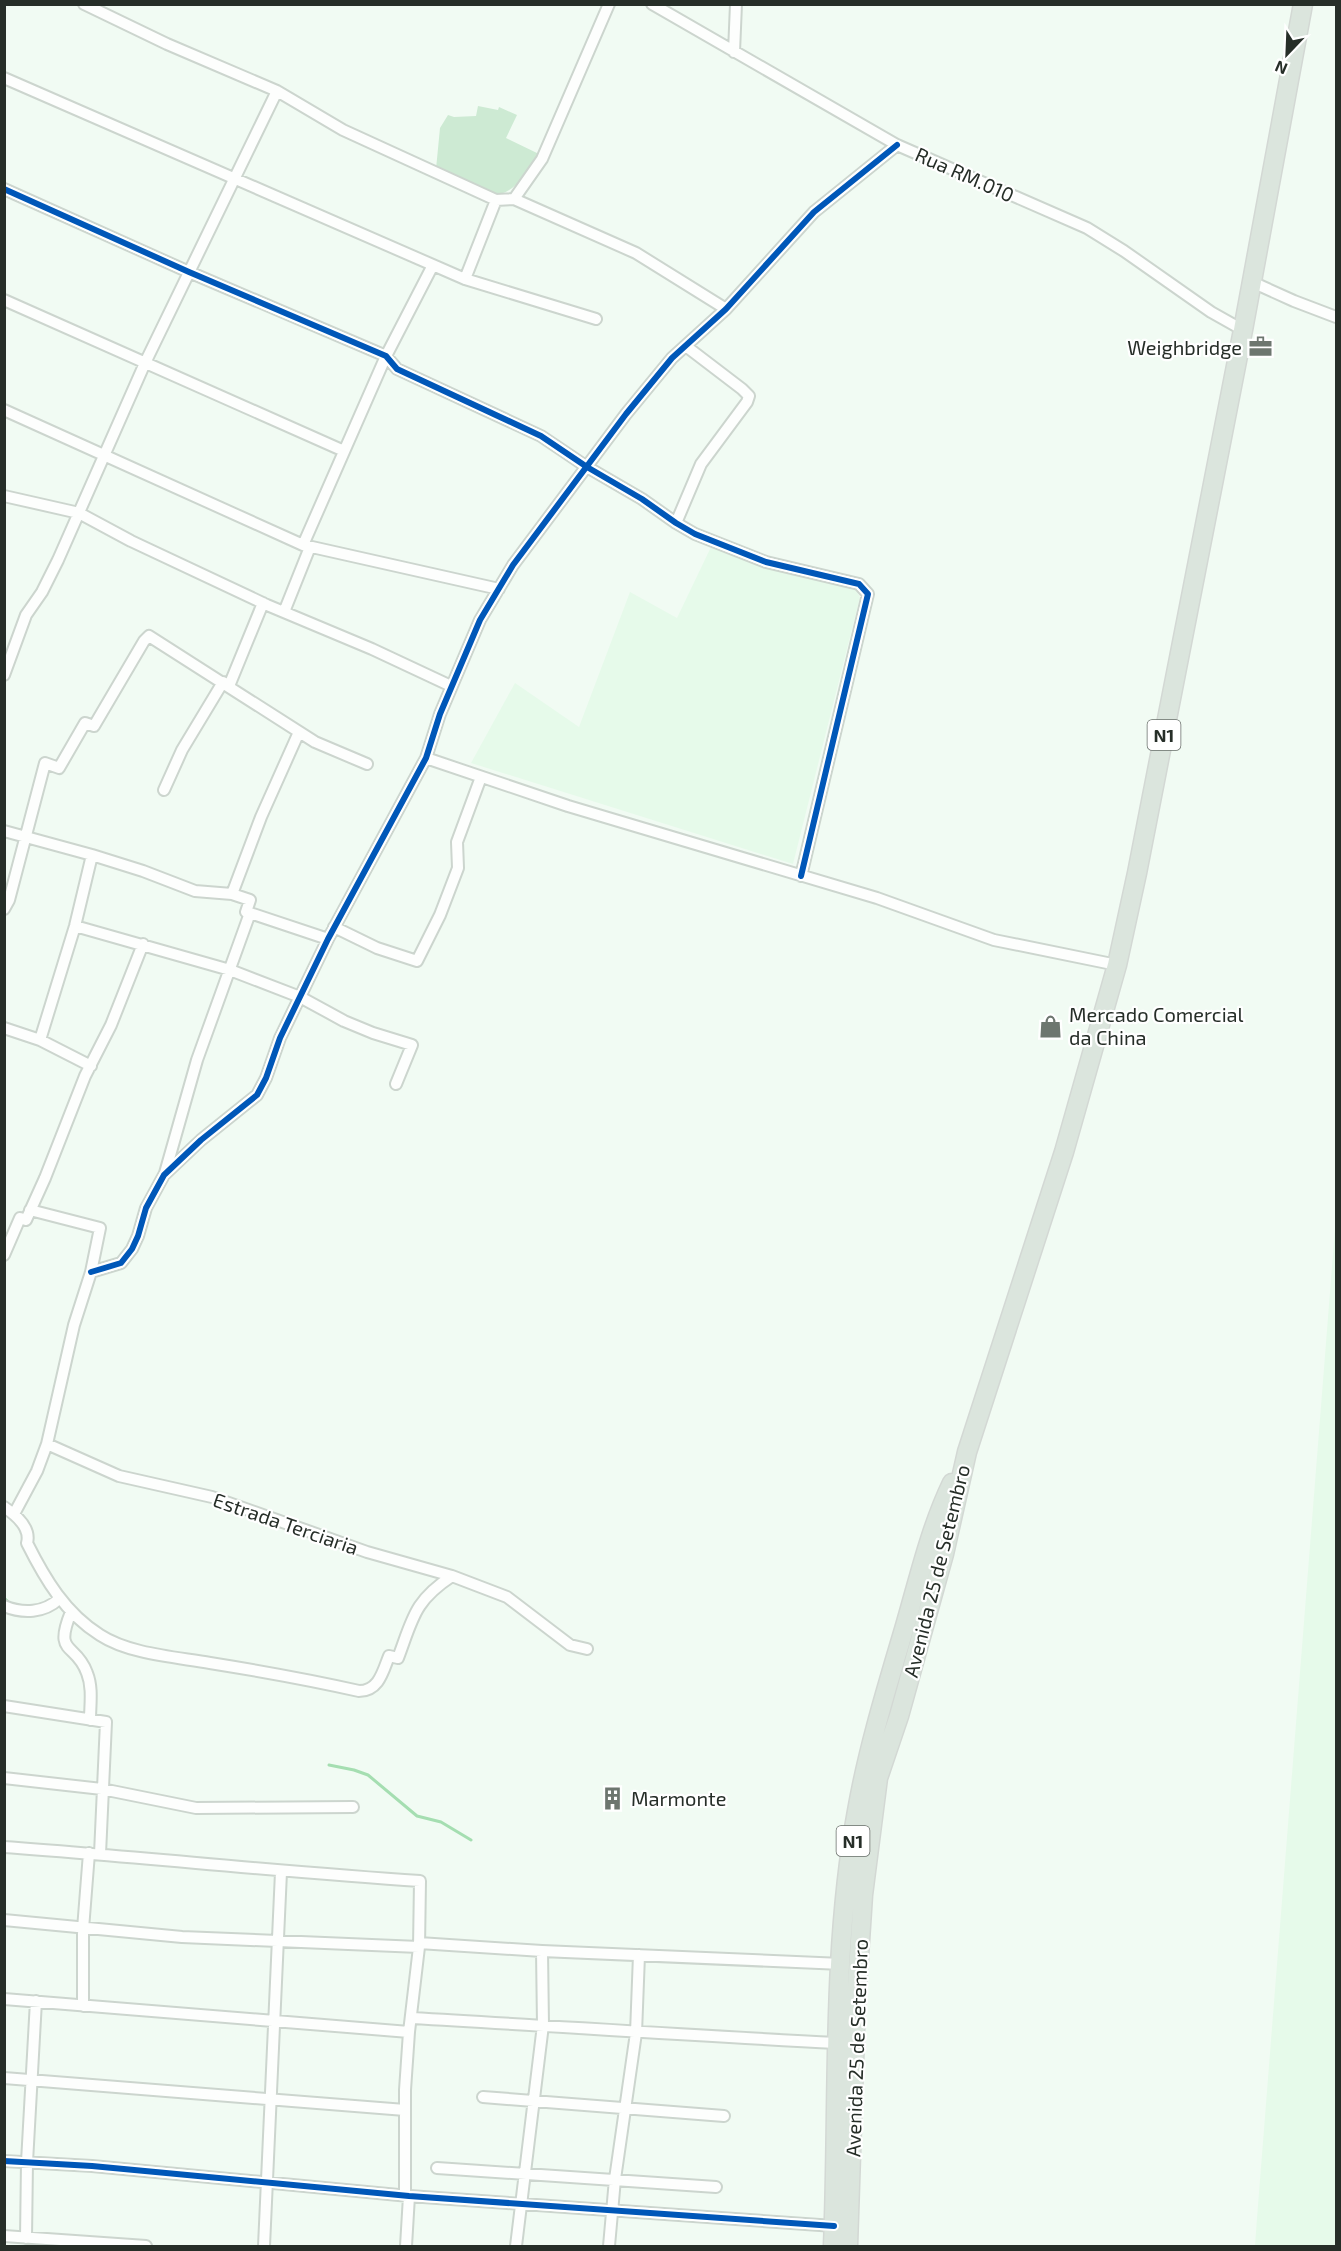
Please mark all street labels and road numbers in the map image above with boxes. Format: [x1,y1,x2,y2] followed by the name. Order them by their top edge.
[912,142,1018,206] street label: Rua RM.010
[1148,720,1180,750] road number: N1
[898,1462,974,1680] street label: Avenida 25 de Setembro
[210,1487,362,1559] street label: Estrada Terciaria
[836,1826,870,1856] road number: N1
[840,1939,872,2157] street label: Avenida 25 de Setembro

